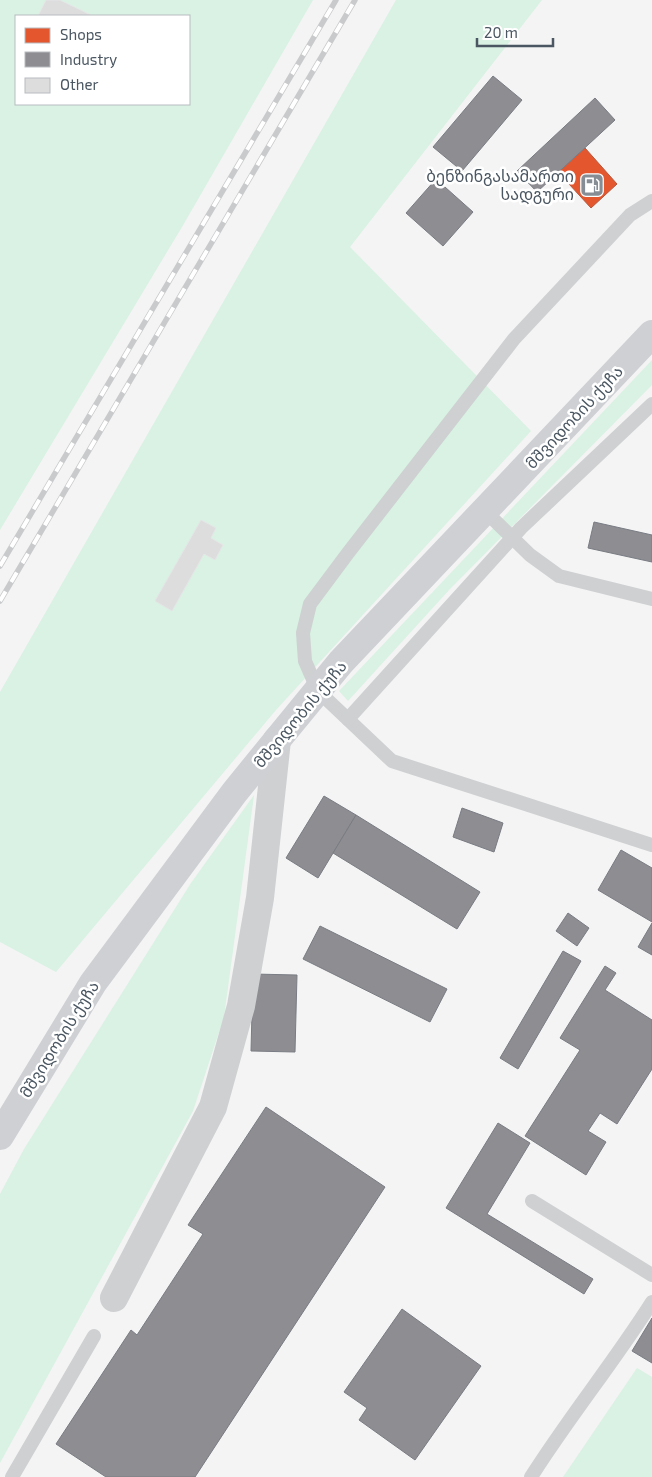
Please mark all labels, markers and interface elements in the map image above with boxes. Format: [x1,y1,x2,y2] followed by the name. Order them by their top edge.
[15,15,190,105] legend
[477,15,553,47] scale bar
[484,23,518,41] text: 20 m
[60,25,102,43] text: Shops
[60,50,117,68] text: Industry
[60,75,99,93] text: Other
[426,166,574,205] place label: ბენზინგასამართი სადგური
[579,172,605,198] fuel station icon: ბენზინგასამართი სადგური
[521,361,628,473] street label: მშვიდობის ქუჩა
[249,656,351,772] street label: მშვიდობის ქუჩა
[15,977,104,1102] street label: მშვიდობის ქუჩა

